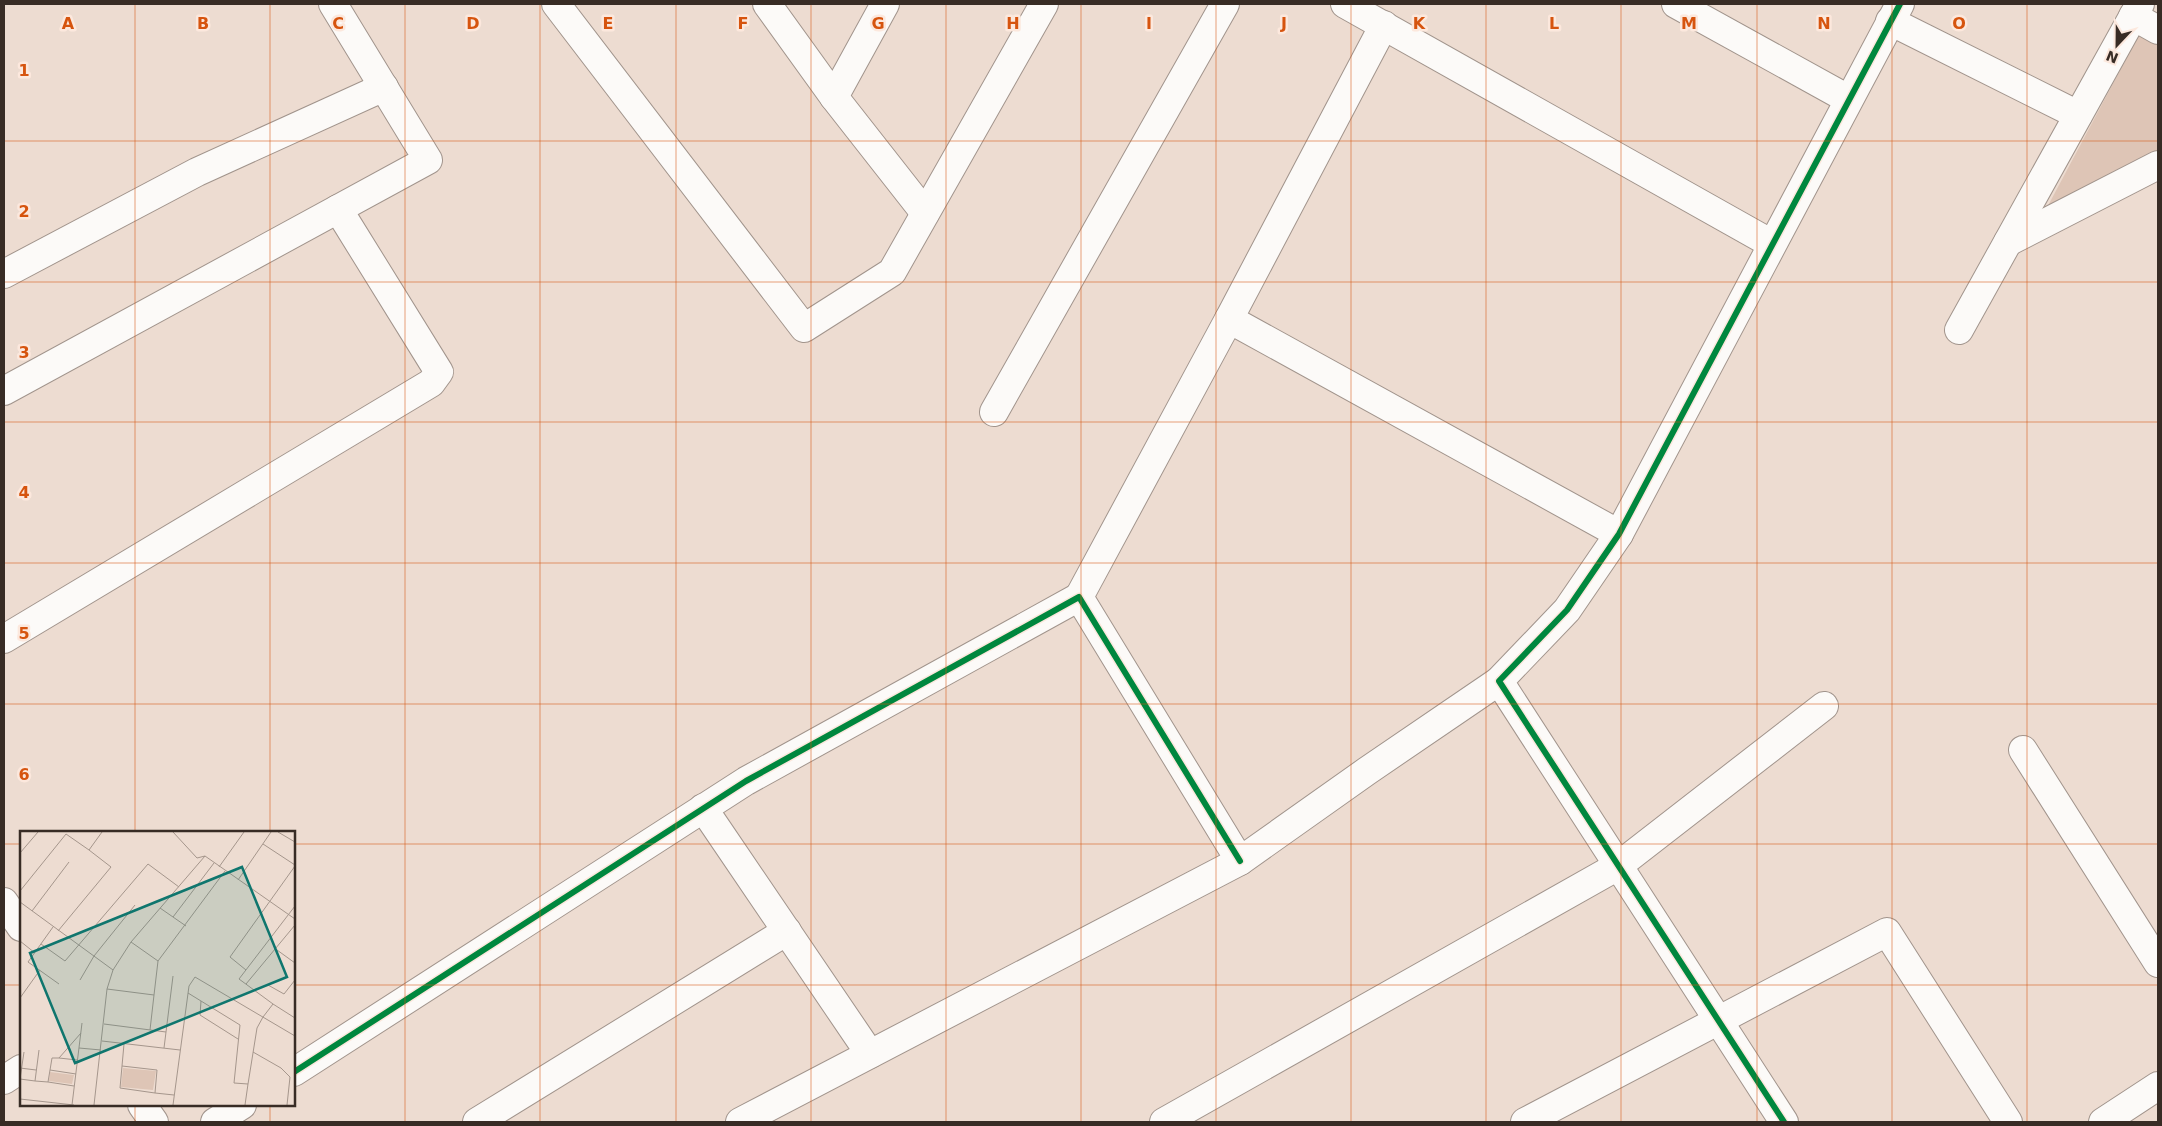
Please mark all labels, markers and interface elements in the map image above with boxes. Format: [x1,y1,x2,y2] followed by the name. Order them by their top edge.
[62,14,75,33] text: A
[197,14,209,33] text: B
[332,14,344,33] text: C
[466,14,480,33] text: D
[603,14,613,33] text: E
[738,14,748,33] text: F
[871,14,885,33] text: G
[1006,14,1020,33] text: H
[1146,14,1152,33] text: I
[1280,14,1287,33] text: J
[1413,14,1426,33] text: K
[1549,14,1559,33] text: L
[1681,14,1697,33] text: M
[1817,14,1831,33] text: N
[1952,14,1966,33] text: O
[2092,20,2142,70] north arrow
[2104,47,2121,67] text: N
[18,61,30,80] text: 1
[18,202,30,221] text: 2
[18,343,30,362] text: 3
[18,483,30,502] text: 4
[18,624,30,643] text: 5
[18,765,30,784] text: 6
[20,831,295,1106] inset map

